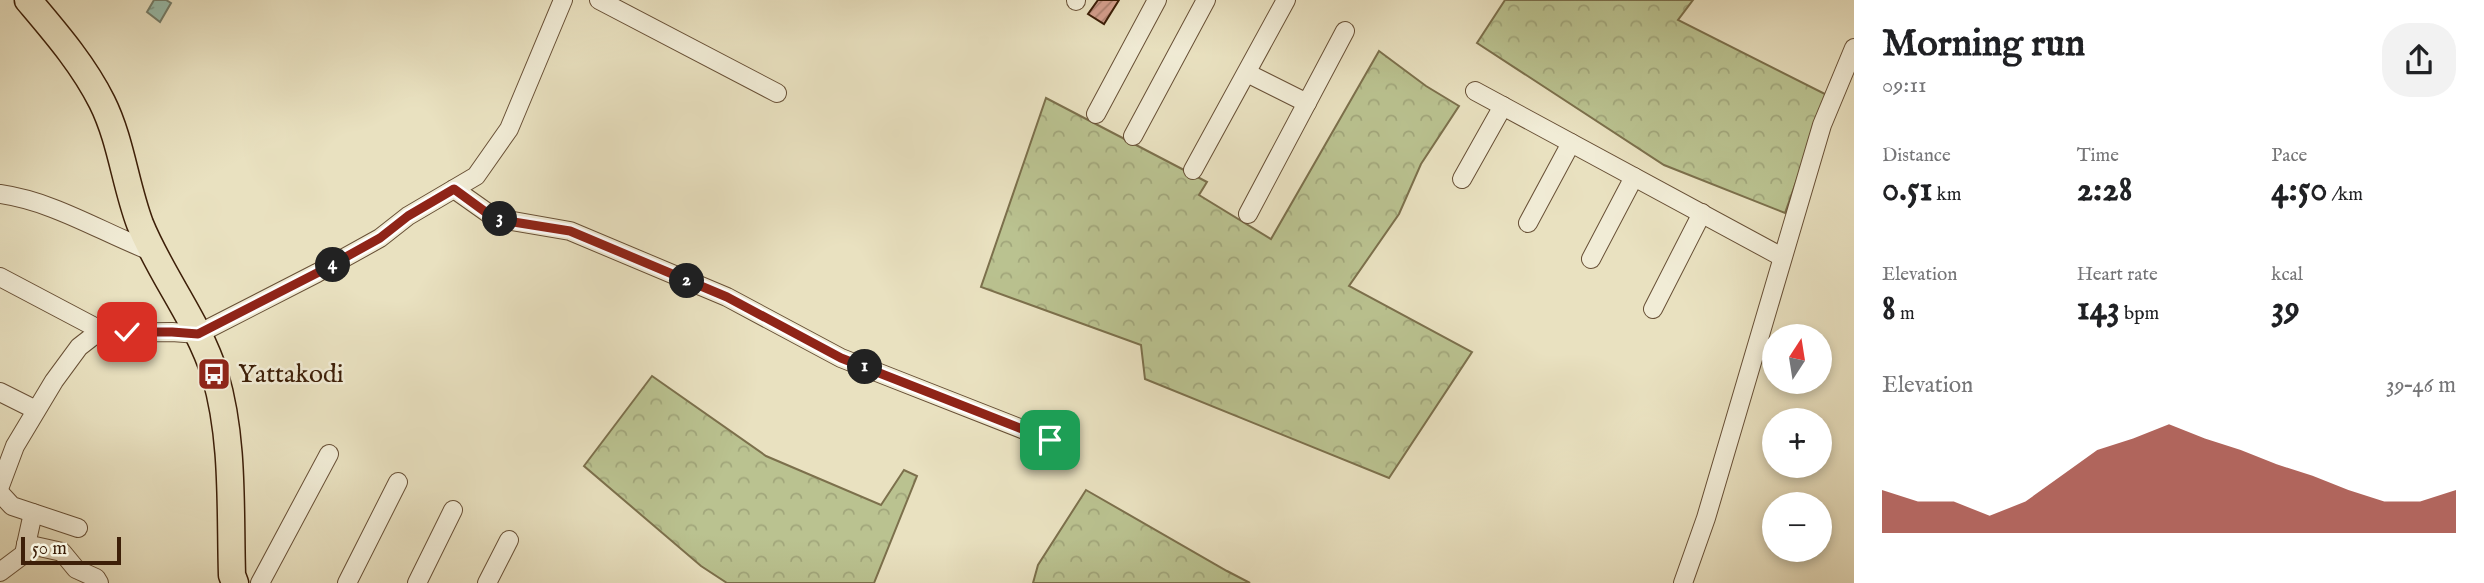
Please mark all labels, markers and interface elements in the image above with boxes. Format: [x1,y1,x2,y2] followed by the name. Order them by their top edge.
[1882,21,2085,69] text: Morning run
[2382,23,2456,97] button: share
[1882,71,1927,100] text: 09:11
[1882,144,1951,168] text: Distance
[2077,144,2119,168] text: Time
[2271,144,2307,168] text: Pace
[1882,168,1932,213] text: 0.51
[2077,168,2132,213] text: 2:28
[2271,168,2327,213] text: 4:50
[1932,183,1961,207] text: km
[2327,183,2363,207] text: /km
[482,202,518,236] pin: 3
[496,206,503,230] text: 3
[316,247,350,282] pin: 4
[328,252,337,276] text: 4
[1882,263,1957,287] text: Elevation
[2077,263,2158,287] text: Heart rate
[2271,263,2303,287] text: kcal
[670,264,704,298] pin: 2
[682,268,691,292] text: 2
[1882,287,1896,332] text: 8
[2077,287,2120,332] text: 143
[2271,287,2300,332] text: 39
[97,302,157,362] pin
[1896,302,1915,326] text: m
[2120,302,2159,326] text: bpm
[108,313,146,351] icon: check
[1762,324,1832,394] north arrow
[1762,324,1832,562] map controls
[848,350,882,384] pin: 1
[861,354,868,378] text: 1
[195,355,233,393] bus stop icon: Yattakodi
[238,358,344,391] place label: Yattakodi
[1882,371,1973,400] text: Elevation
[2386,371,2456,400] text: 39–46 m
[1762,408,1832,478] button: +
[1020,410,1080,470] pin
[1031,421,1069,459] icon: arrive
[1762,492,1832,562] button: −
[21,534,121,566] scale bar
[32,537,67,561] text: 50 m

